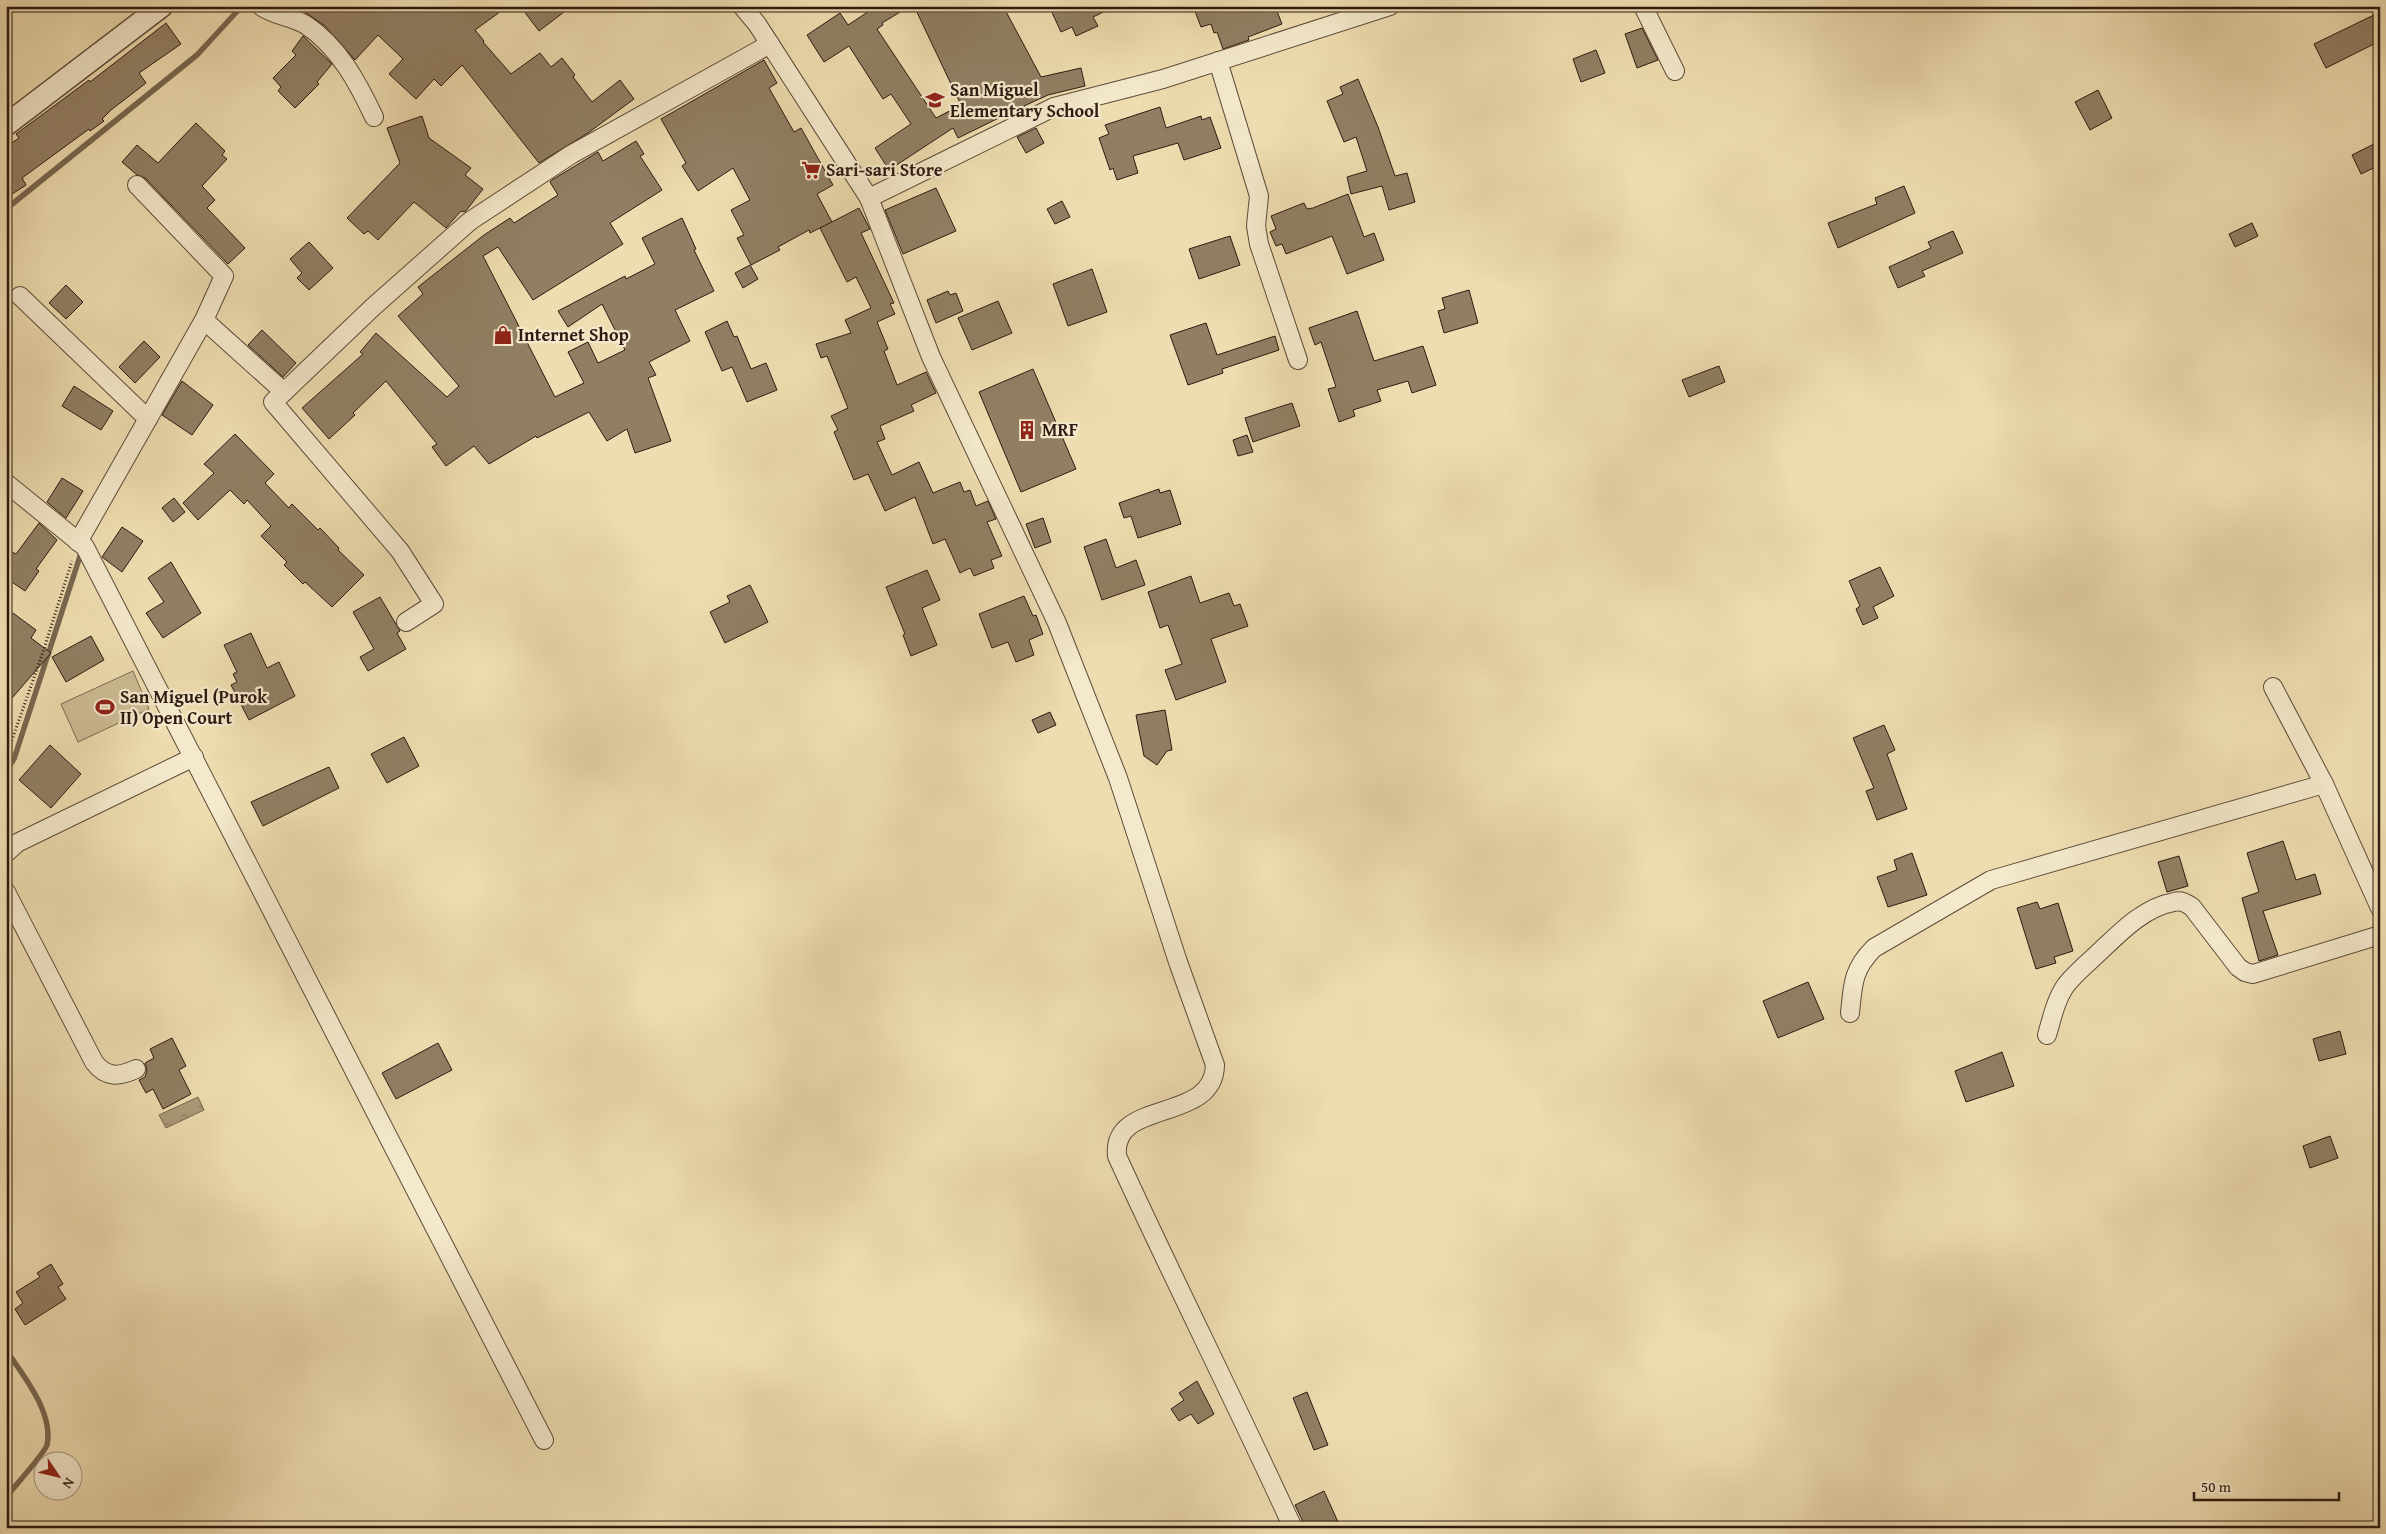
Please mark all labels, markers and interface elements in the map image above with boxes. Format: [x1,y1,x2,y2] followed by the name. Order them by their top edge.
[950,76,1100,124] place label: San Miguel Elementary School
[924,89,946,111] school or university icon: San Miguel Elementary School
[826,156,943,183] place label: Sari-sari Store
[800,159,822,181] supermarket icon: Sari-sari Store
[518,321,629,348] place label: Internet Shop
[492,324,514,346] shop icon: Internet Shop
[1042,416,1078,443] place label: MRF
[1016,419,1038,441] building icon: MRF
[120,683,268,731] place label: San Miguel (Purok II) Open Court
[94,696,116,718] sports icon: San Miguel (Purok II) Open Court
[32,1452,82,1502] north arrow
[2194,1469,2338,1501] scale bar
[57,1474,80,1494] text: N
[2201,1476,2232,1497] text: 50 m

